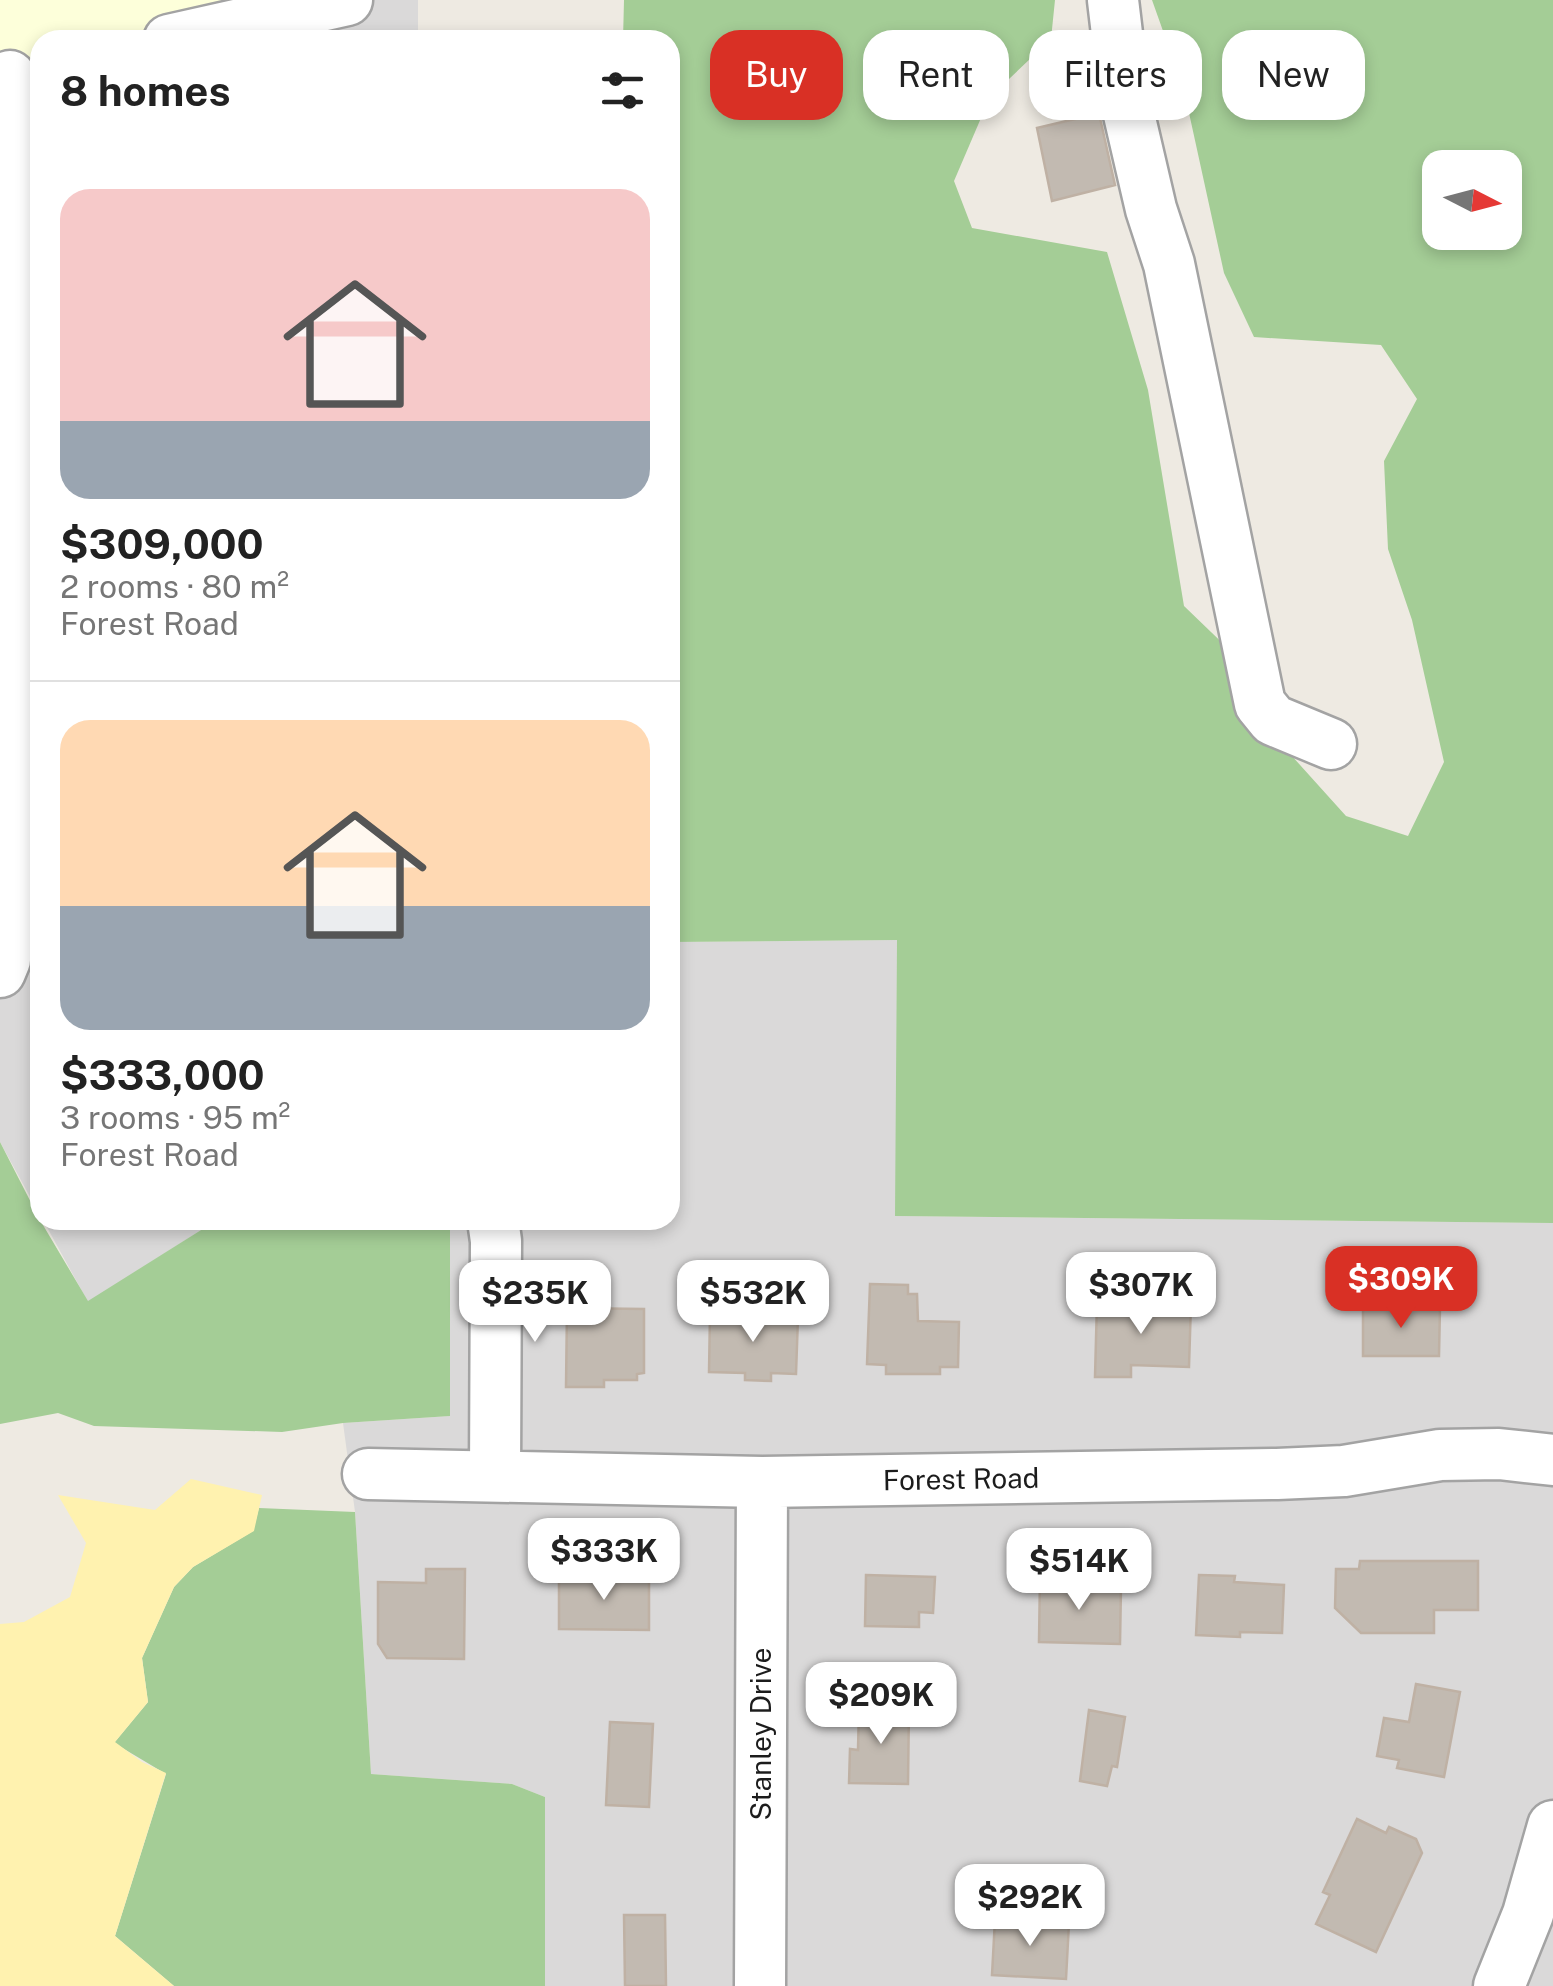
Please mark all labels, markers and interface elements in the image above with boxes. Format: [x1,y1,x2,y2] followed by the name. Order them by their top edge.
[710,30,843,120] chip: Buy
[863,30,1009,120] chip: Rent
[1029,30,1202,120] chip: Filters
[1222,30,1365,120] chip: New
[595,63,650,118] icon: filters
[60,66,231,115] text: 8 homes
[1422,150,1522,250] north arrow
[1422,150,1522,250] map controls
[265,254,445,434] icon: home
[60,519,264,568] text: $309,000
[60,568,289,605] text: 2 rooms · 80 m²
[60,605,239,642] text: Forest Road
[265,785,445,965] icon: home
[60,1050,265,1099] text: $333,000
[60,1099,290,1136] text: 3 rooms · 95 m²
[60,1136,239,1173] text: Forest Road
[1331,1246,1471,1331] pin: $309K
[1071,1252,1211,1337] pin: $307K
[465,1260,605,1345] pin: $235K
[683,1260,823,1345] pin: $532K
[1347,1260,1455,1297] text: $309K
[1088,1266,1194,1303] text: $307K
[481,1274,589,1311] text: $235K
[699,1274,807,1311] text: $532K
[883,1461,1039,1496] street label: Forest Road
[534,1518,674,1603] pin: $333K
[1009,1528,1149,1613] pin: $514K
[550,1532,658,1569] text: $333K
[1028,1542,1130,1579] text: $514K
[744,1648,777,1820] street label: Stanley Drive
[811,1662,951,1747] pin: $209K
[828,1676,934,1713] text: $209K
[960,1864,1100,1949] pin: $292K
[977,1878,1083,1915] text: $292K

